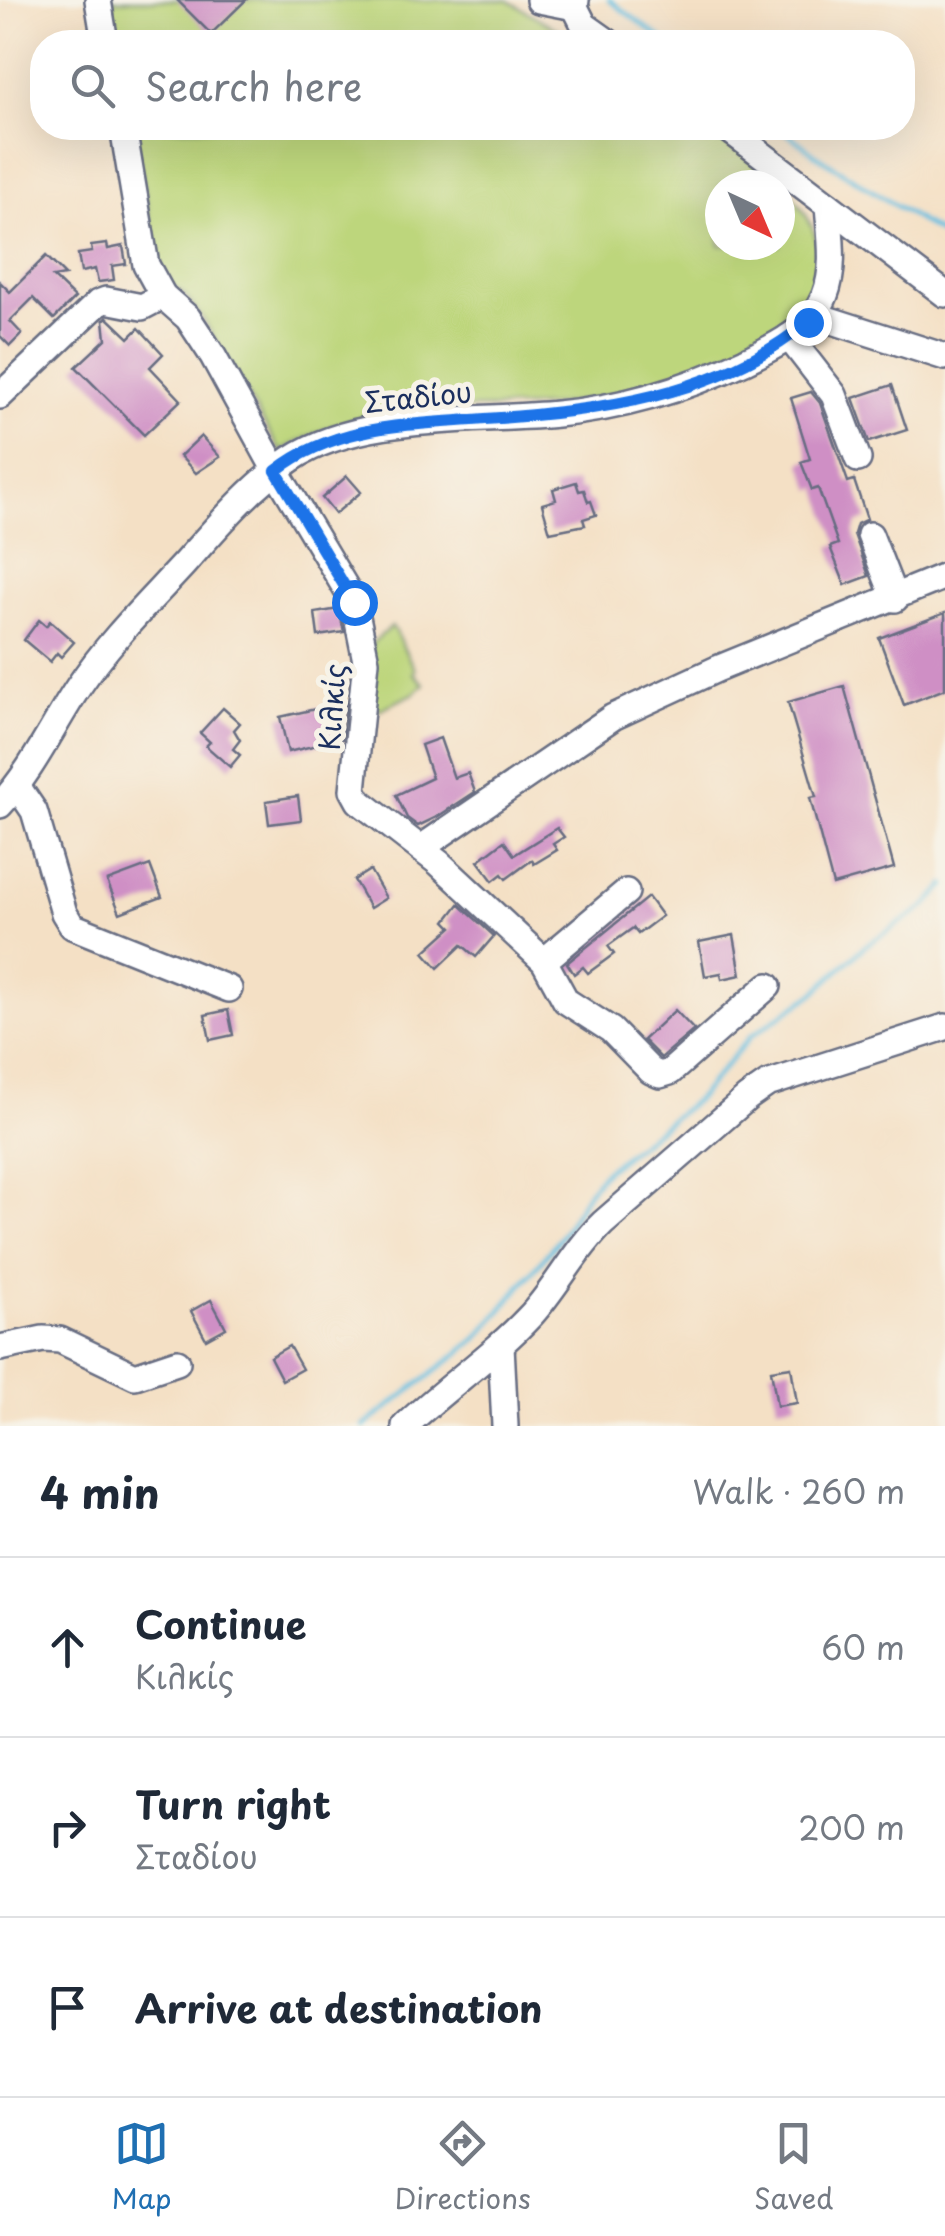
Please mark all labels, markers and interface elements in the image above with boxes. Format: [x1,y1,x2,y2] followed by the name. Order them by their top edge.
[30,30,915,140] search box
[145,57,362,114] text: Search here
[65,58,120,113] icon: search
[705,170,795,260] north arrow
[786,300,832,346] route end
[362,369,474,423] street label: Σταδίου
[332,580,378,626] route start
[307,662,355,752] street label: Κιλκίς
[40,1460,160,1523] text: 4 min
[692,1467,905,1515] text: Walk · 260 m
[135,1595,306,1652] text: Continue
[40,1620,95,1675] icon: ahead
[821,1623,905,1671] text: 60 m
[135,1652,234,1700] text: Κιλκίς
[135,1775,331,1832] text: Turn right
[40,1800,95,1855] icon: right
[798,1803,905,1851] text: 200 m
[135,1832,258,1880] text: Σταδίου
[135,1979,543,2036] text: Arrive at destination
[40,1980,95,2035] icon: arrive
[112,2116,171,2219] tab: Map
[395,2116,531,2219] tab: Directions
[754,2116,833,2219] tab: Saved

